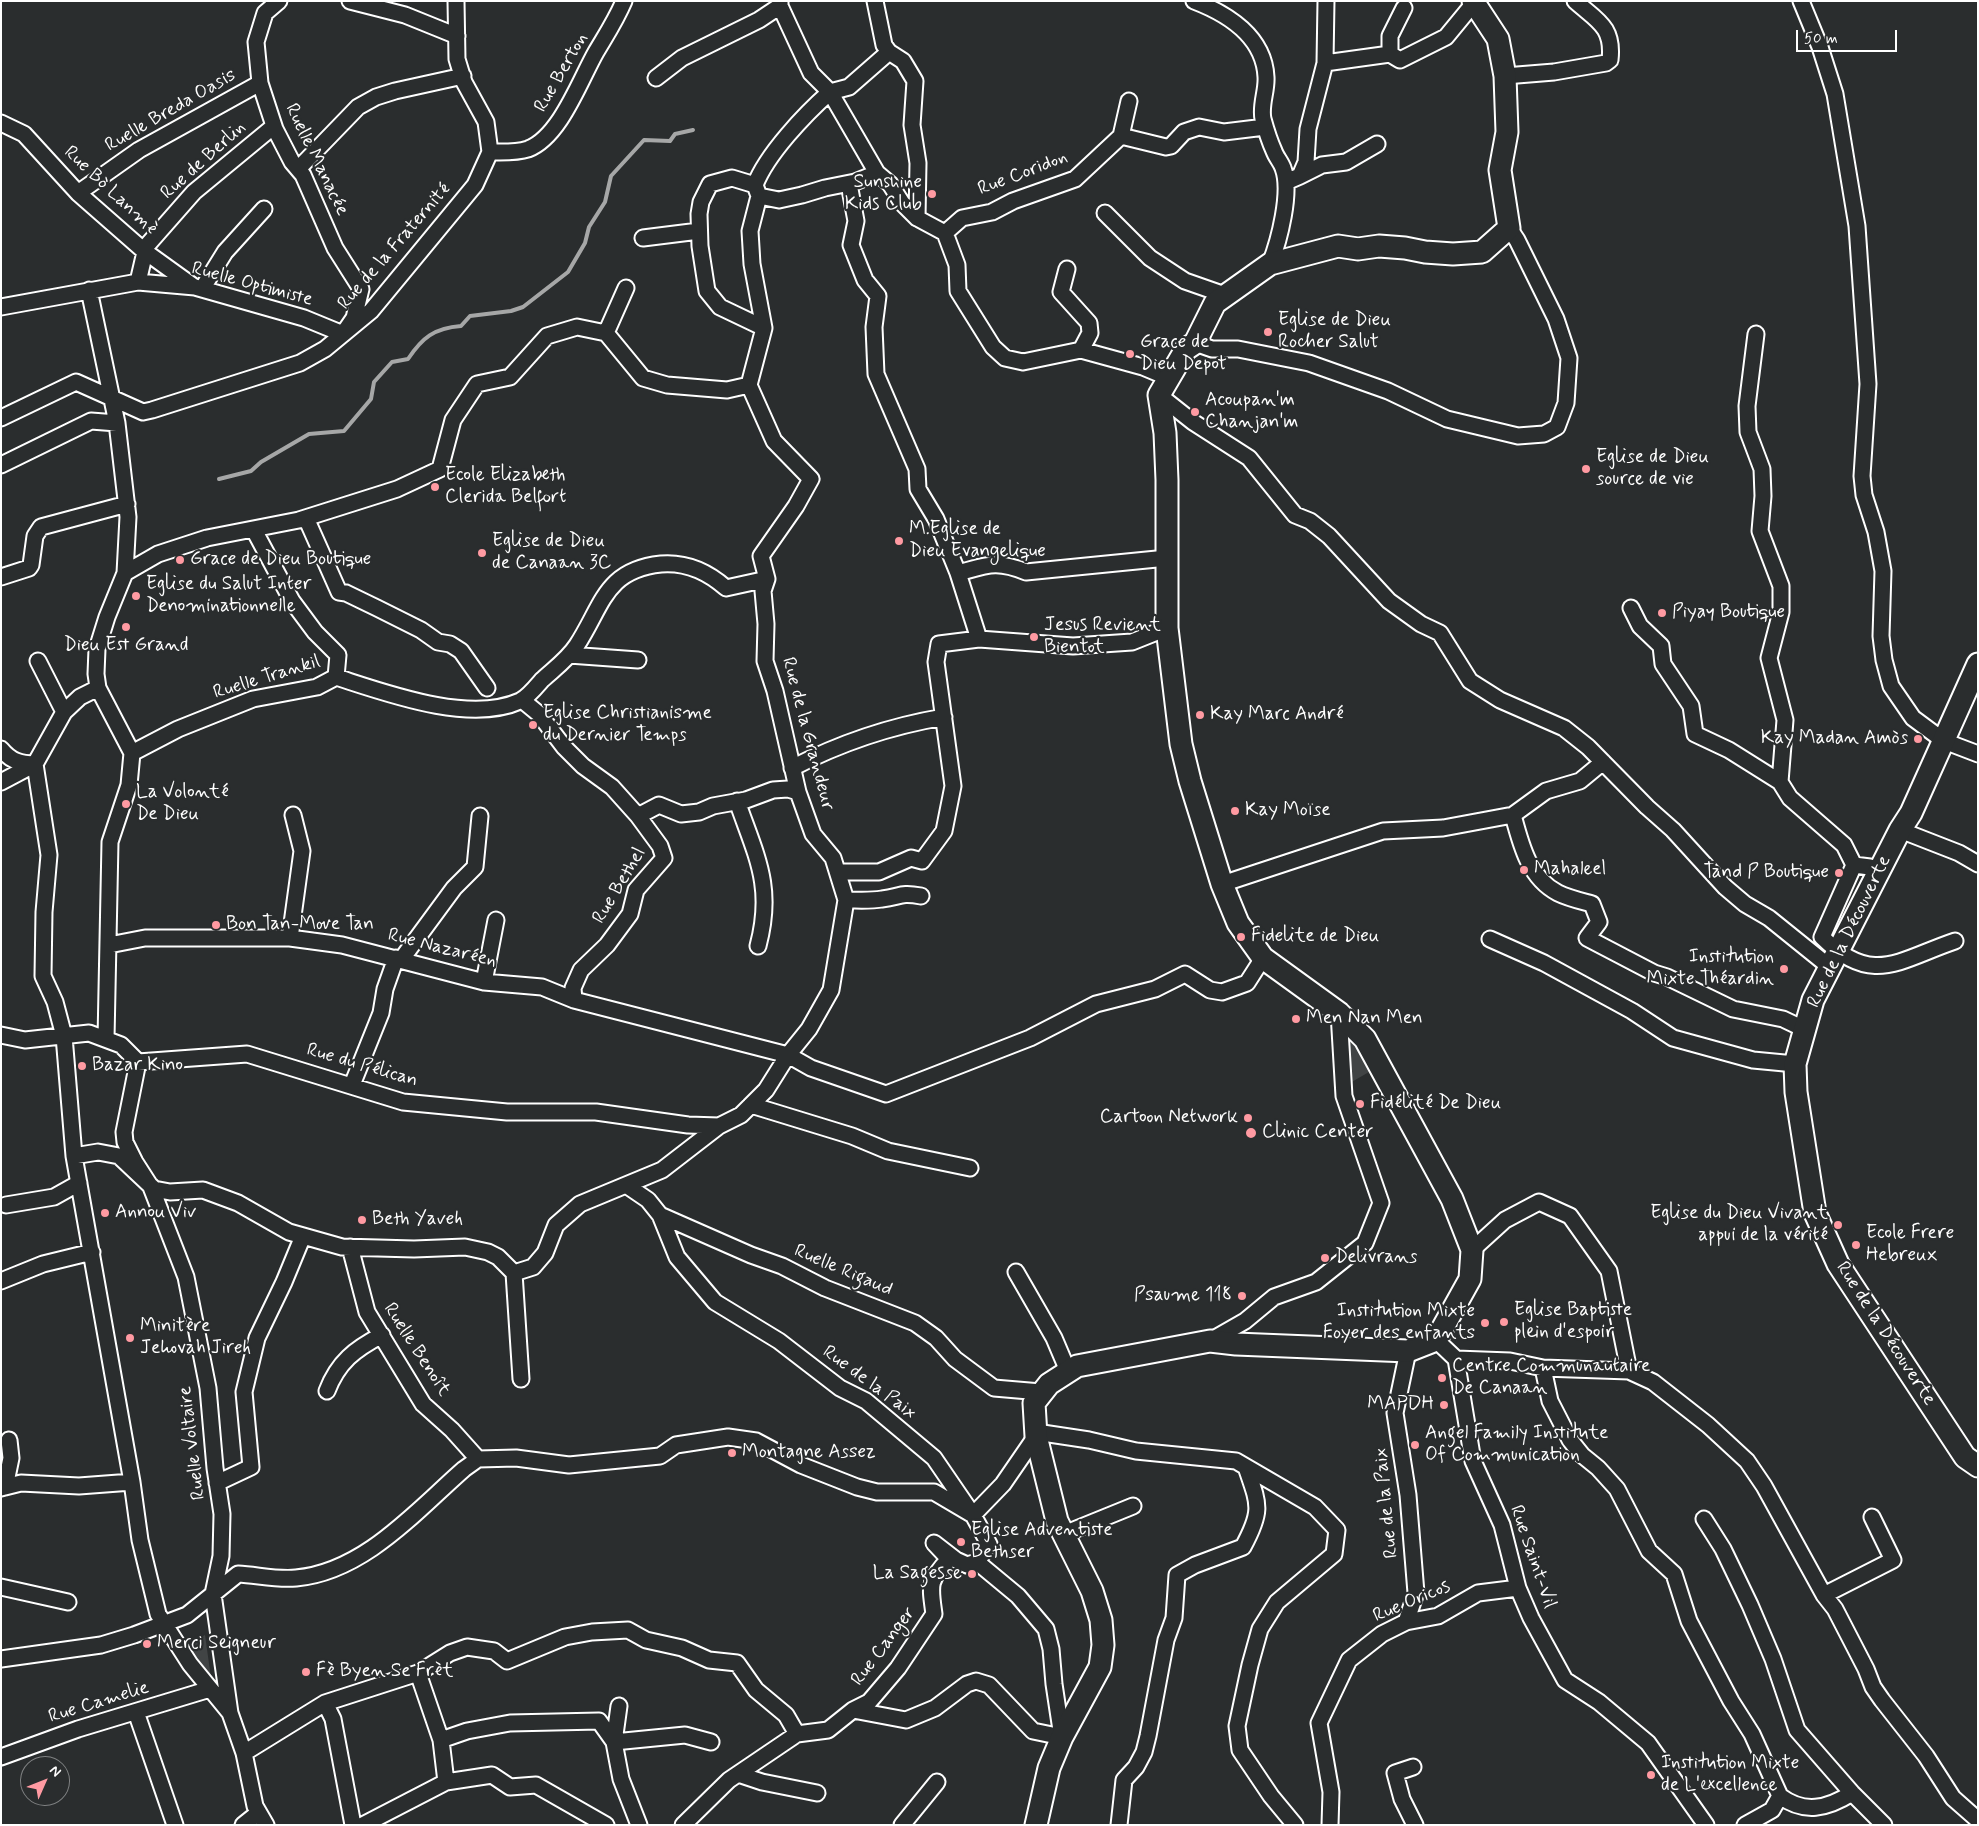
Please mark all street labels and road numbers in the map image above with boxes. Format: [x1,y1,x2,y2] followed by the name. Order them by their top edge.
[530,29,594,117] street label: Rue Berton
[102,64,240,158] street label: Ruelle Breda Oasis
[279,100,353,220] street label: Ruelle Manacée
[157,117,251,205] street label: Rue de Berlin
[58,142,162,240] street label: Rue Bò Lanmè
[975,147,1071,201] street label: Rue Coridon
[334,179,456,315] street label: Rue de la Fraternité
[189,258,315,312] street label: Ruelle Optimiste
[211,651,323,705] street label: Ruelle Trankil
[776,655,838,813] street label: Rue de la Grandeur
[588,844,652,928] street label: Rue Bethel
[1803,852,1897,1012] street label: Rue de la Découverte
[385,924,499,974] street label: Rue Nazaréen
[304,1039,420,1093] street label: Rue du Pélican
[790,1240,896,1302] street label: Ruelle Rigaud
[1830,1258,1940,1410] street label: Rue de la Découverte
[377,1299,455,1401] street label: Ruelle Benoît
[817,1341,921,1425] street label: Rue de la Paix
[175,1385,211,1501] street label: Ruelle Voltaire
[1370,1447,1404,1559] street label: Rue de la Paix
[1504,1503,1560,1611] street label: Rue Saint-Vil
[1370,1576,1454,1628] street label: Rue Oricos
[847,1603,921,1691] street label: Rue Canger
[46,1677,152,1729] street label: Rue Camelie

